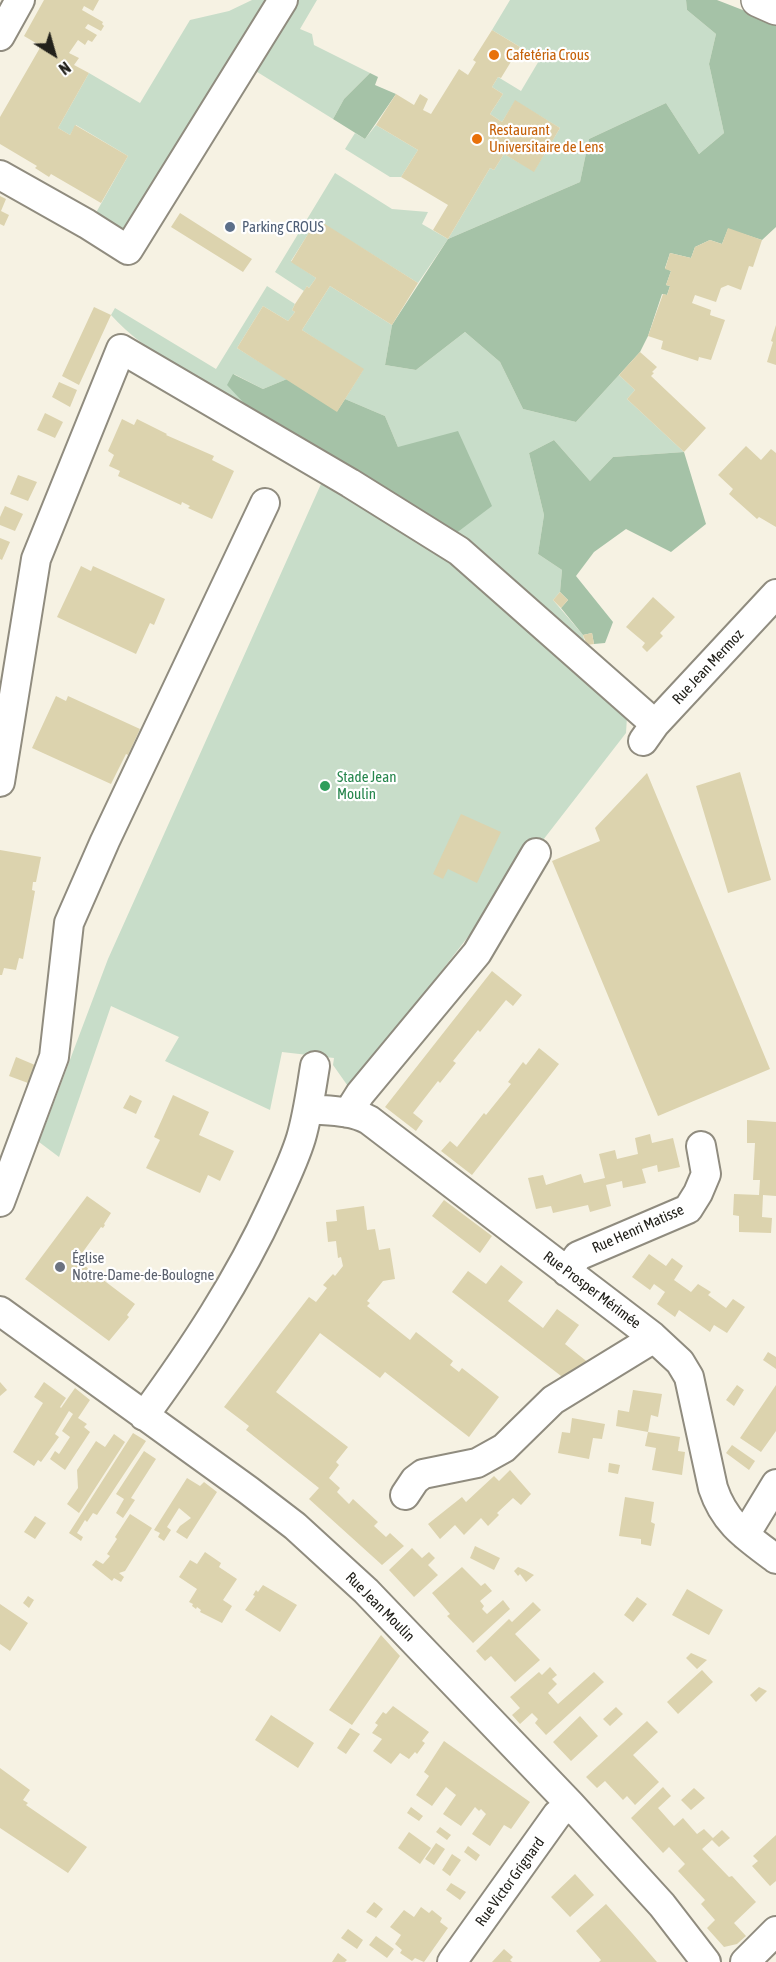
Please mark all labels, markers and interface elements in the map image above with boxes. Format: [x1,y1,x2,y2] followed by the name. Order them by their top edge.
[24,24,84,84] north arrow
[506,46,589,64] place label: Cafetéria Crous
[487,48,501,62] marker: Cafetéria Crous
[56,58,74,78] text: N
[489,121,604,156] place label: Restaurant Universitaire de Lens
[470,132,484,146] marker: Restaurant Universitaire de Lens
[242,218,324,236] place label: Parking CROUS
[223,220,237,234] marker: Parking CROUS
[669,626,747,708] street label: Rue Jean Mermoz
[337,768,396,803] place label: Stade Jean Moulin
[318,779,332,793] marker: Stade Jean Moulin
[589,1201,687,1257] street label: Rue Henri Matisse
[540,1248,644,1332] street label: Rue Prosper Mérimée
[72,1249,214,1284] place label: Église Notre-Dame-de-Boulogne
[53,1260,67,1274] marker: Église Notre-Dame-de-Boulogne
[342,1569,418,1645] street label: Rue Jean Moulin
[472,1834,548,1930] street label: Rue Victor Grignard

